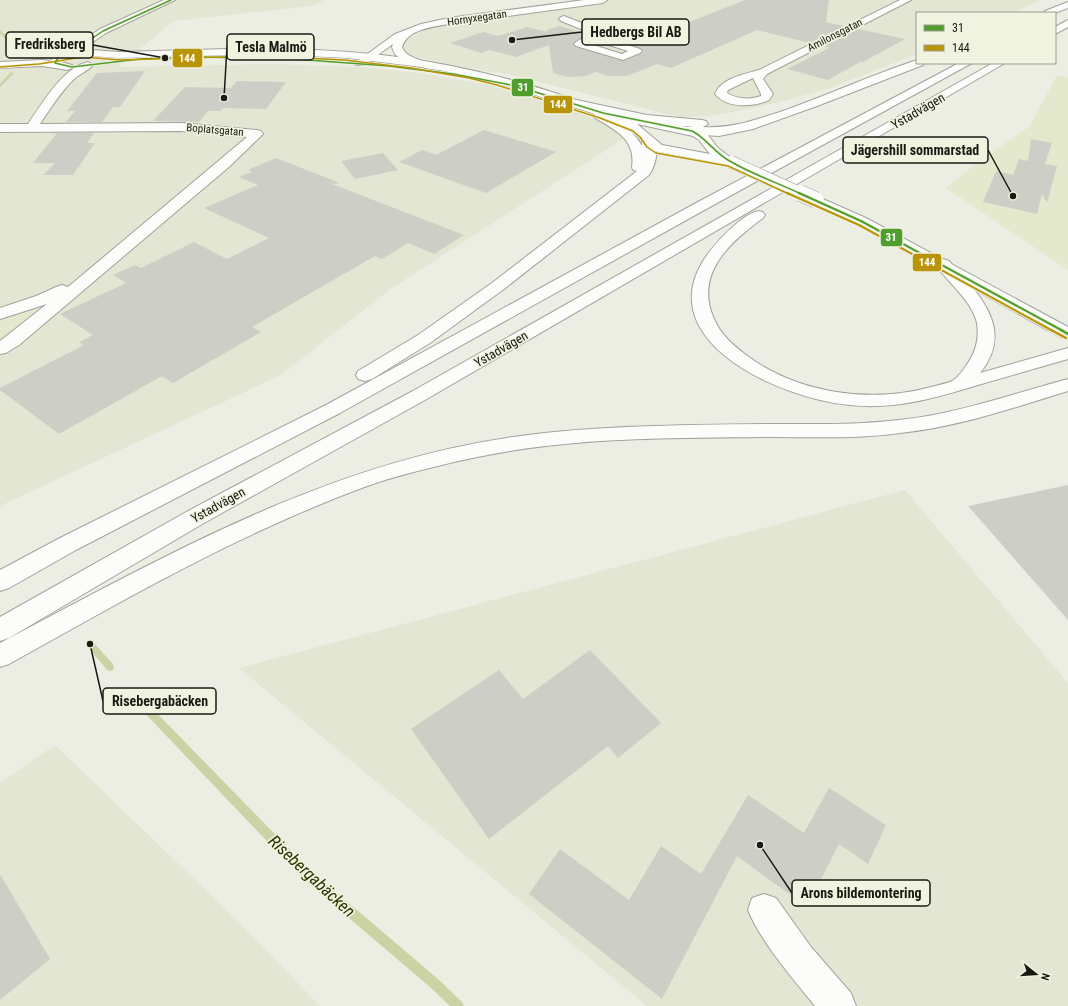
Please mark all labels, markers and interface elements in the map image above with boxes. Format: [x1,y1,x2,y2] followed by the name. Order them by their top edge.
[446,7,508,29] street label: Hornyxegatan
[916,12,1056,64] legend
[805,16,865,54] street label: Amilonsgatan
[582,19,689,45] callout: Hedbergs Bil AB
[952,21,964,35] text: 31
[590,24,682,40] text: Hedbergs Bil AB
[6,32,93,58] callout: Fredriksberg
[227,34,314,60] callout: Tesla Malmö
[14,36,86,52] text: Fredriksberg
[235,39,307,55] text: Tesla Malmö
[952,41,970,55] text: 144
[172,48,203,68] line badge: 144
[179,52,196,65] text: 144
[511,78,534,97] line badge: 31
[517,81,529,94] text: 31
[889,90,947,132] street label: Ystadvägen
[543,95,573,114] line badge: 144
[550,98,567,111] text: 144
[186,121,244,139] street label: Boplatsgatan
[843,137,988,163] callout: Jägershill sommarstad
[851,142,979,158] text: Jägershill sommarstad
[880,228,903,247] line badge: 31
[885,231,897,244] text: 31
[912,253,942,272] line badge: 144
[919,256,936,269] text: 144
[472,328,530,370] street label: Ystadvägen
[188,484,248,526] street label: Ystadvägen
[103,688,216,714] callout: Risebergabäcken
[112,693,208,709] text: Risebergabäcken
[265,831,359,921] water label: Risebergabäcken
[792,880,930,906] callout: Arons bildemontering
[800,885,922,901] text: Arons bildemontering
[1016,954,1056,994] north arrow
[1038,972,1052,982] text: N

